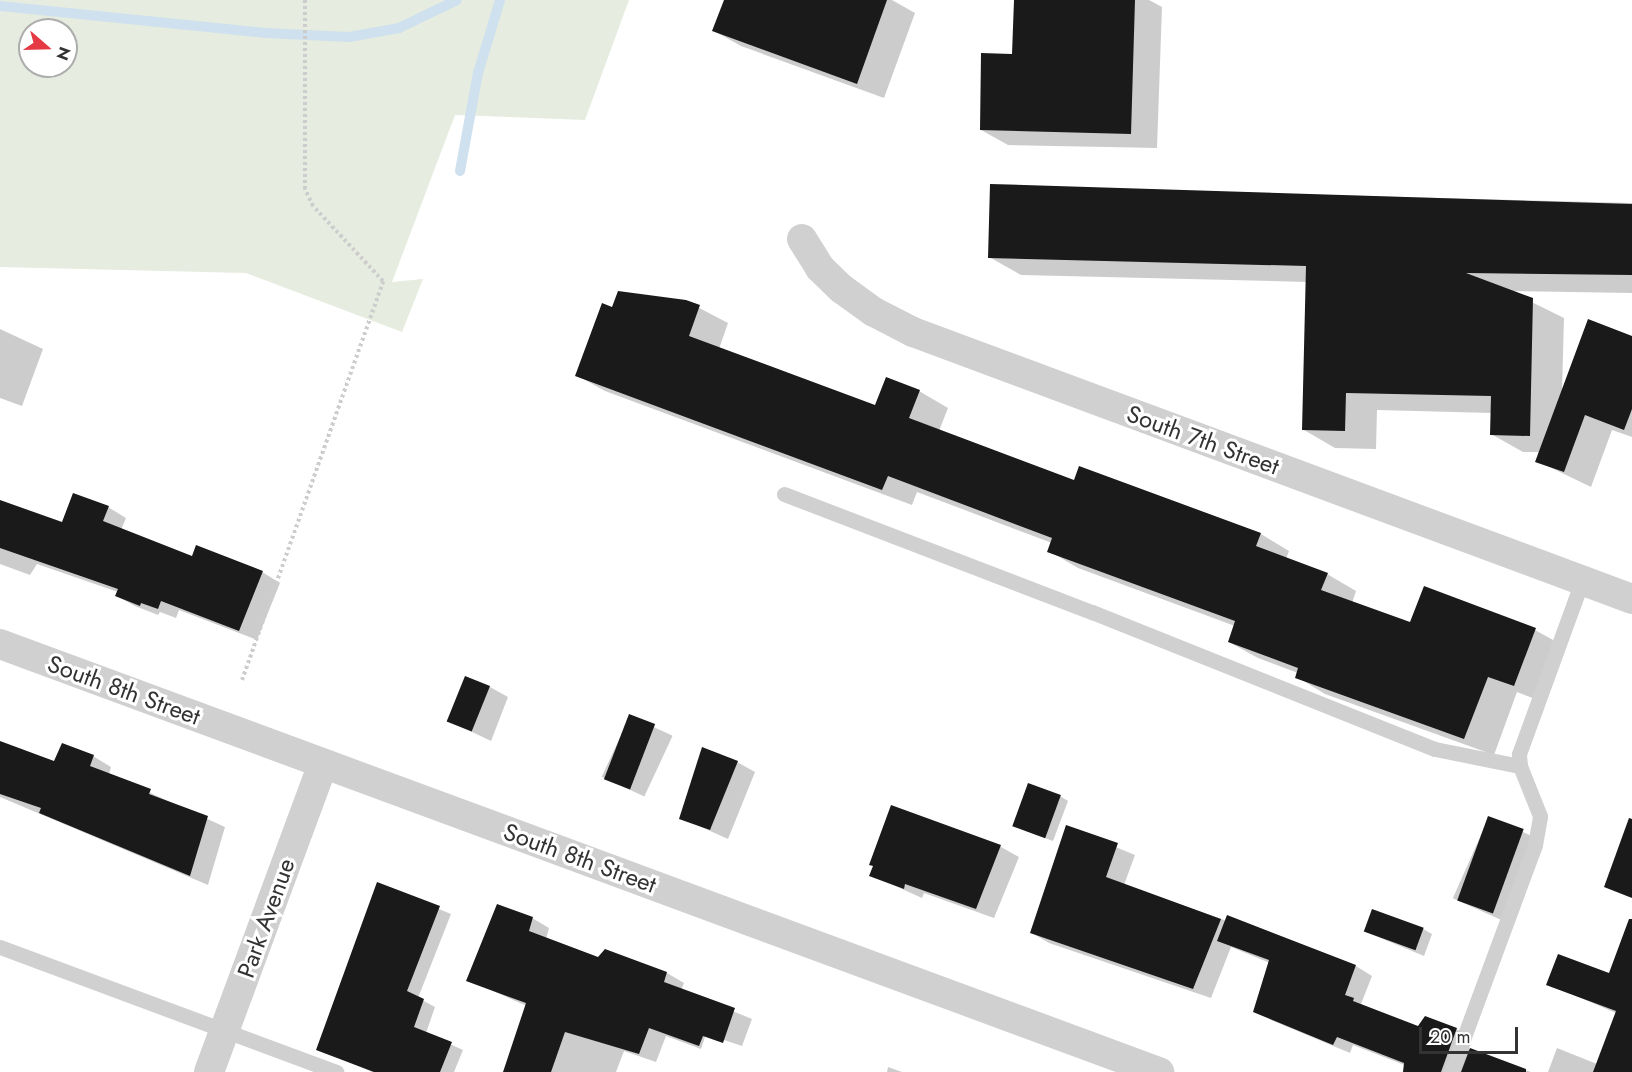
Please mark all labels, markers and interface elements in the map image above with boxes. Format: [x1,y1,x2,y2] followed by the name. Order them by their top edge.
[18,18,78,78] north arrow
[51,44,76,64] text: N
[1123,399,1283,481] street label: South 7th Street
[44,649,204,731] street label: South 8th Street
[500,817,660,899] street label: South 8th Street
[231,854,301,982] street label: Park Avenue
[1422,1015,1521,1053] scale bar
[1430,1024,1470,1050] text: 20 m

